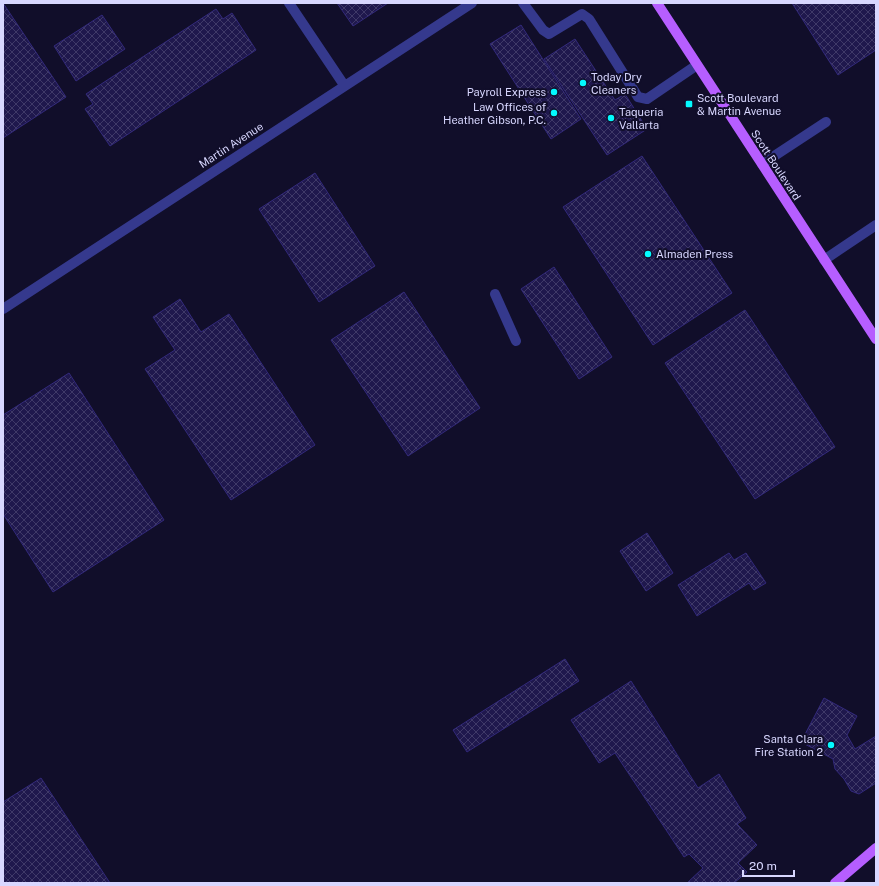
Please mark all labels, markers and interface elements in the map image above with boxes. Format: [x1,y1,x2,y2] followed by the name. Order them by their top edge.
[591,71,642,96] place label: Today Dry Cleaners
[578,78,588,88] marker: Today Dry Cleaners
[467,86,546,98] place label: Payroll Express
[549,87,559,97] marker: Payroll Express
[697,92,781,117] place label: Scott Boulevard & Martin Avenue
[684,99,694,109] marker: Scott Boulevard & Martin Avenue
[443,101,547,126] place label: Law Offices of Heather Gibson, P.C.
[619,106,663,131] place label: Taqueria Vallarta
[549,108,559,118] marker: Law Offices of Heather Gibson, P.C.
[606,113,616,123] marker: Taqueria Vallarta
[197,120,265,170] street label: Martin Avenue
[749,128,803,202] street label: Scott Boulevard
[656,248,733,260] place label: Almaden Press
[643,249,653,259] marker: Almaden Press
[755,733,823,758] place label: Santa Clara Fire Station 2
[826,740,836,750] marker: Santa Clara Fire Station 2
[743,852,794,878] scale bar
[749,859,777,873] text: 20 m

